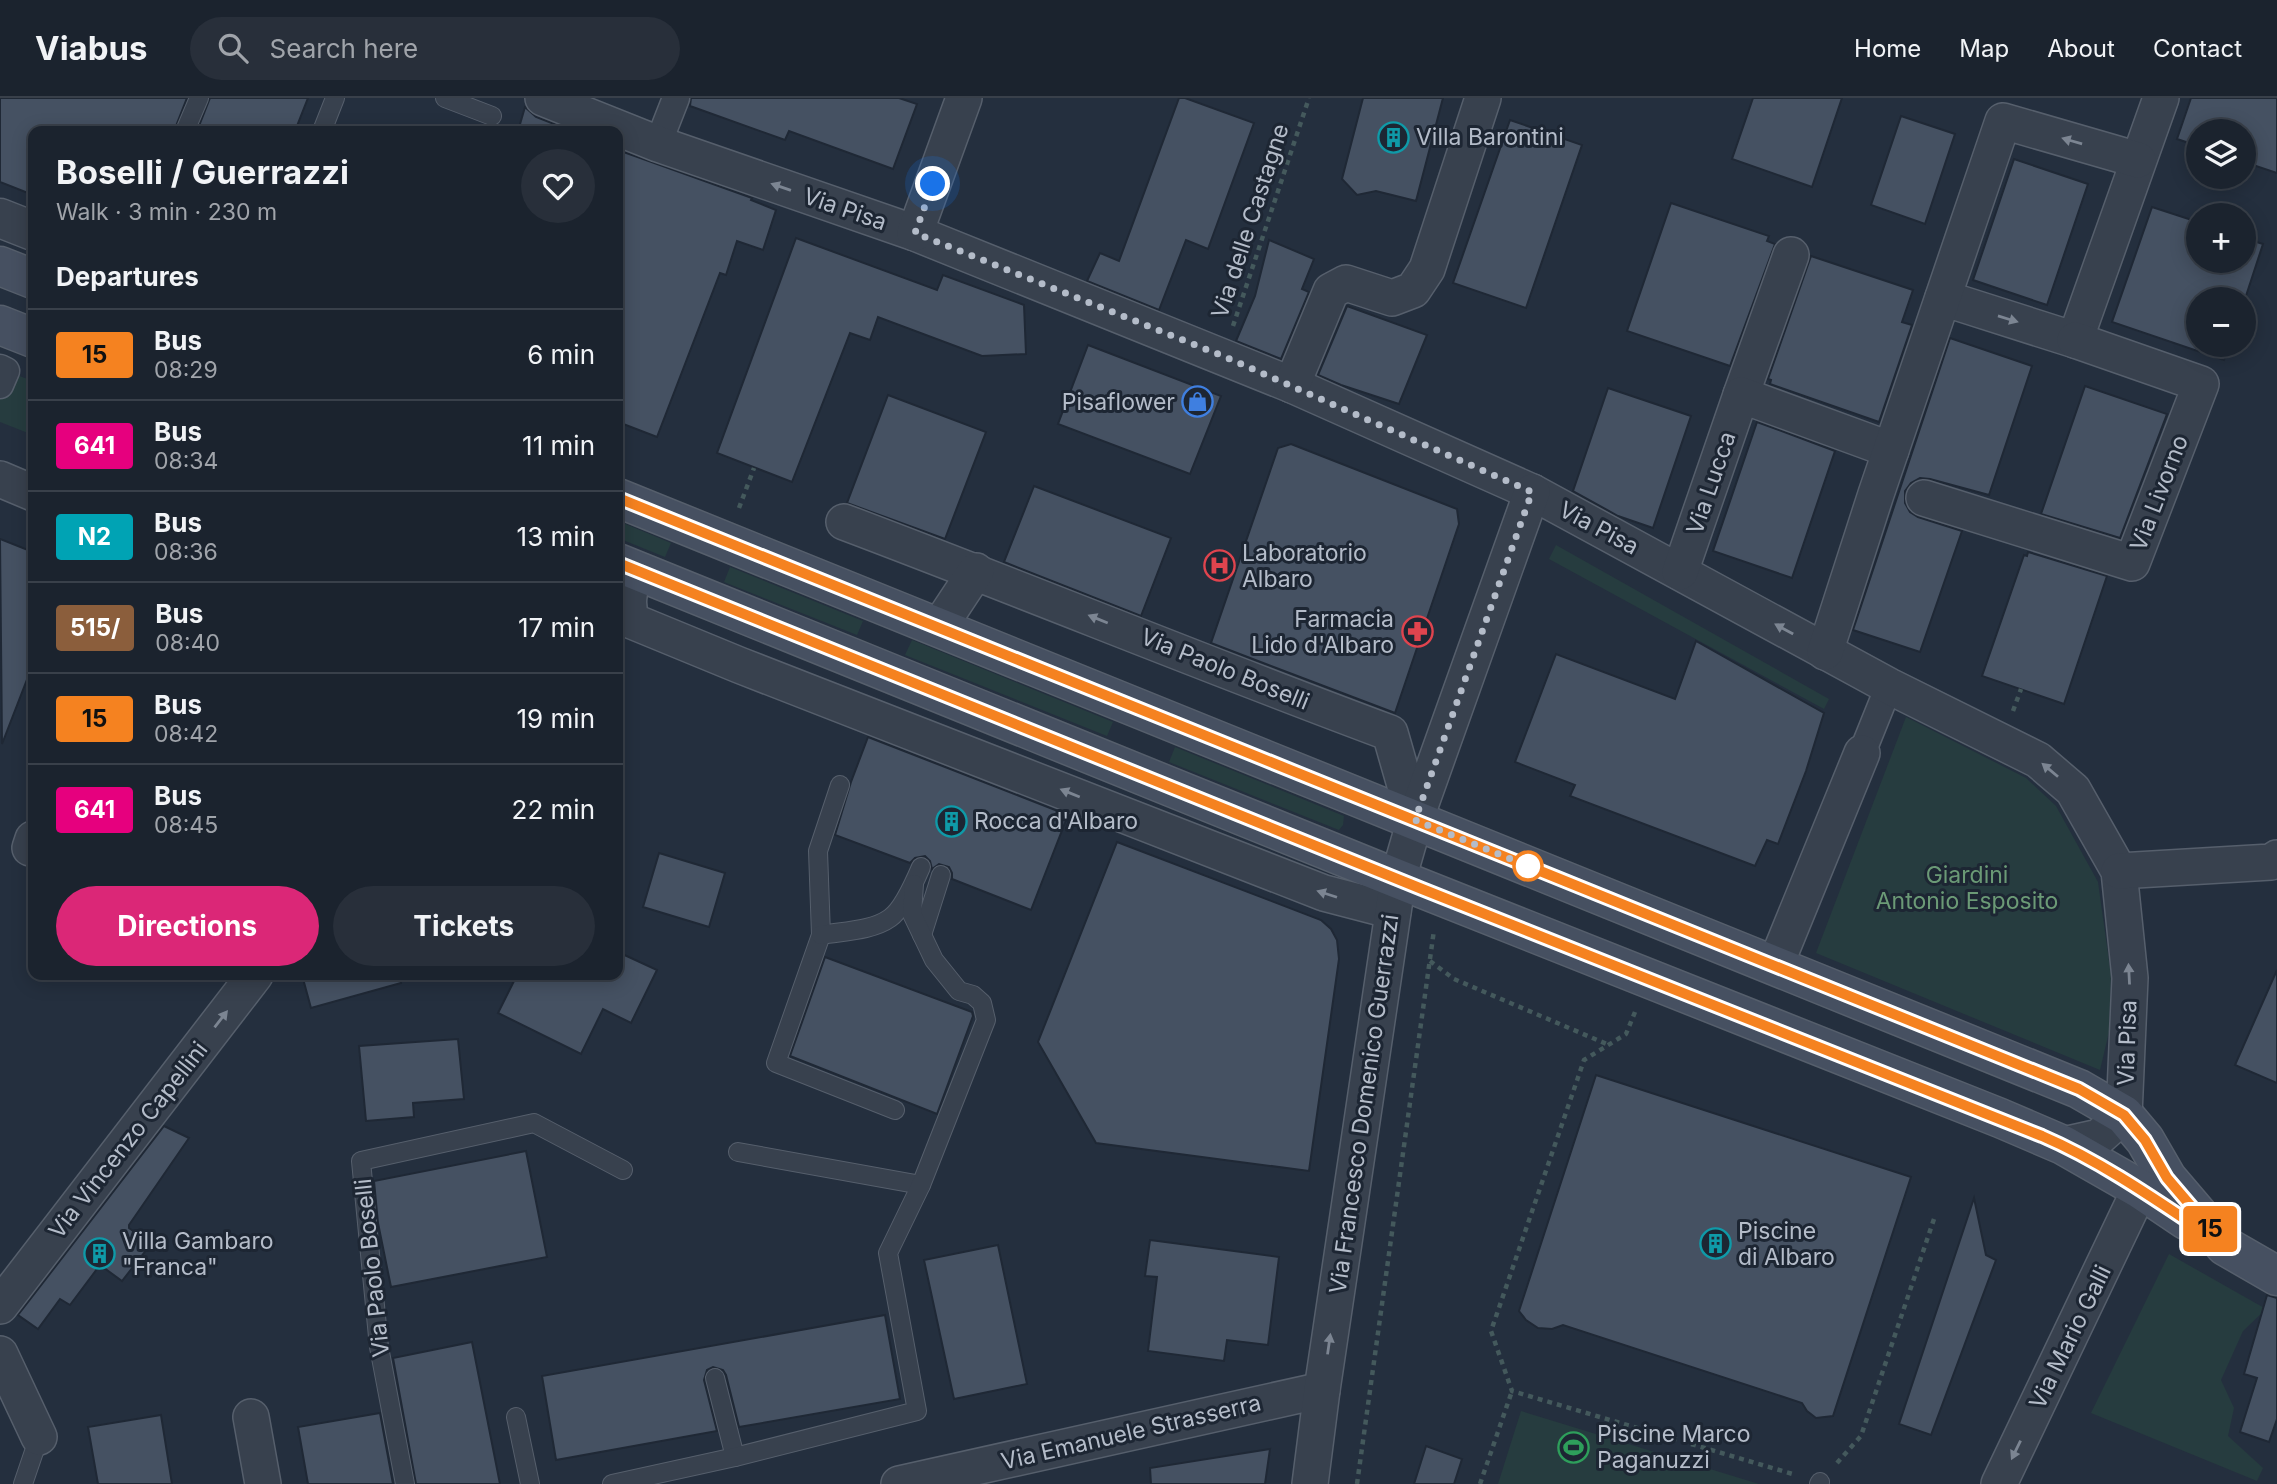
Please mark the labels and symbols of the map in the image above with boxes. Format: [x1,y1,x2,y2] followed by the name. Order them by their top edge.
[1205,120,1295,322] street label: Via delle Castagne
[1376,120,1410,154] building icon: Villa Barontini
[1416,123,1564,151] place label: Villa Barontini
[2061,135,2083,146] one-way arrow
[915,166,950,201] your location
[770,181,791,192] one-way arrow
[800,182,890,236] street label: Via Pisa
[1997,314,2018,325] one-way arrow
[1181,385,1215,419] shop icon: Pisaflower
[1062,388,1175,416] place label: Pisaflower
[1680,428,1742,538] street label: Via Lucca
[2124,431,2194,555] street label: Via Livorno
[1554,495,1644,561] street label: Via Pisa
[1242,539,1367,593] place label: Laboratorio Albaro
[1202,549,1236,583] hospital icon: Laboratorio Albaro
[1251,605,1394,659] place label: Farmacia Lido d'Albaro
[1088,614,1109,625] one-way arrow
[1400,615,1434,649] pharmacy icon: Farmacia Lido d'Albaro
[1137,622,1313,716] street label: Via Paolo Boselli
[1774,623,1794,635] one-way arrow
[2041,763,2058,778] one-way arrow
[1059,788,1080,799] one-way arrow
[934,804,968,838] building icon: Rocca d'Albaro
[974,807,1138,835] place label: Rocca d'Albaro
[1513,851,1543,881] unlabelled marker
[1876,861,2058,915] park label: Giardini Antonio Esposito
[1316,888,1337,898] one-way arrow
[1323,912,1405,1296] street label: Via Francesco Domenico Guerrazzi
[2123,963,2134,985] one-way arrow
[2112,999,2142,1087] street label: Via Pisa
[213,1010,227,1028] one-way arrow
[43,1036,213,1244] street label: Via Vincenzo Capellini
[349,1177,395,1359] street label: Via Paolo Boselli
[2178,1206,2242,1252] line badge: 15
[1738,1217,1835,1271] place label: Piscine di Albaro
[122,1227,273,1281] place label: Villa Gambaro "Franca"
[1698,1227,1732,1261] building icon: Piscine di Albaro
[82,1237,116,1271] building icon: Villa Gambaro "Franca"
[2023,1261,2117,1413] street label: Via Mario Galli
[1324,1332,1335,1354] one-way arrow
[998,1388,1264,1476] street label: Via Emanuele Strasserra
[1597,1420,1750,1474] place label: Piscine Marco Paganuzzi
[1557,1430,1591,1464] sports icon: Piscine Marco Paganuzzi
[2010,1440,2021,1460] one-way arrow

